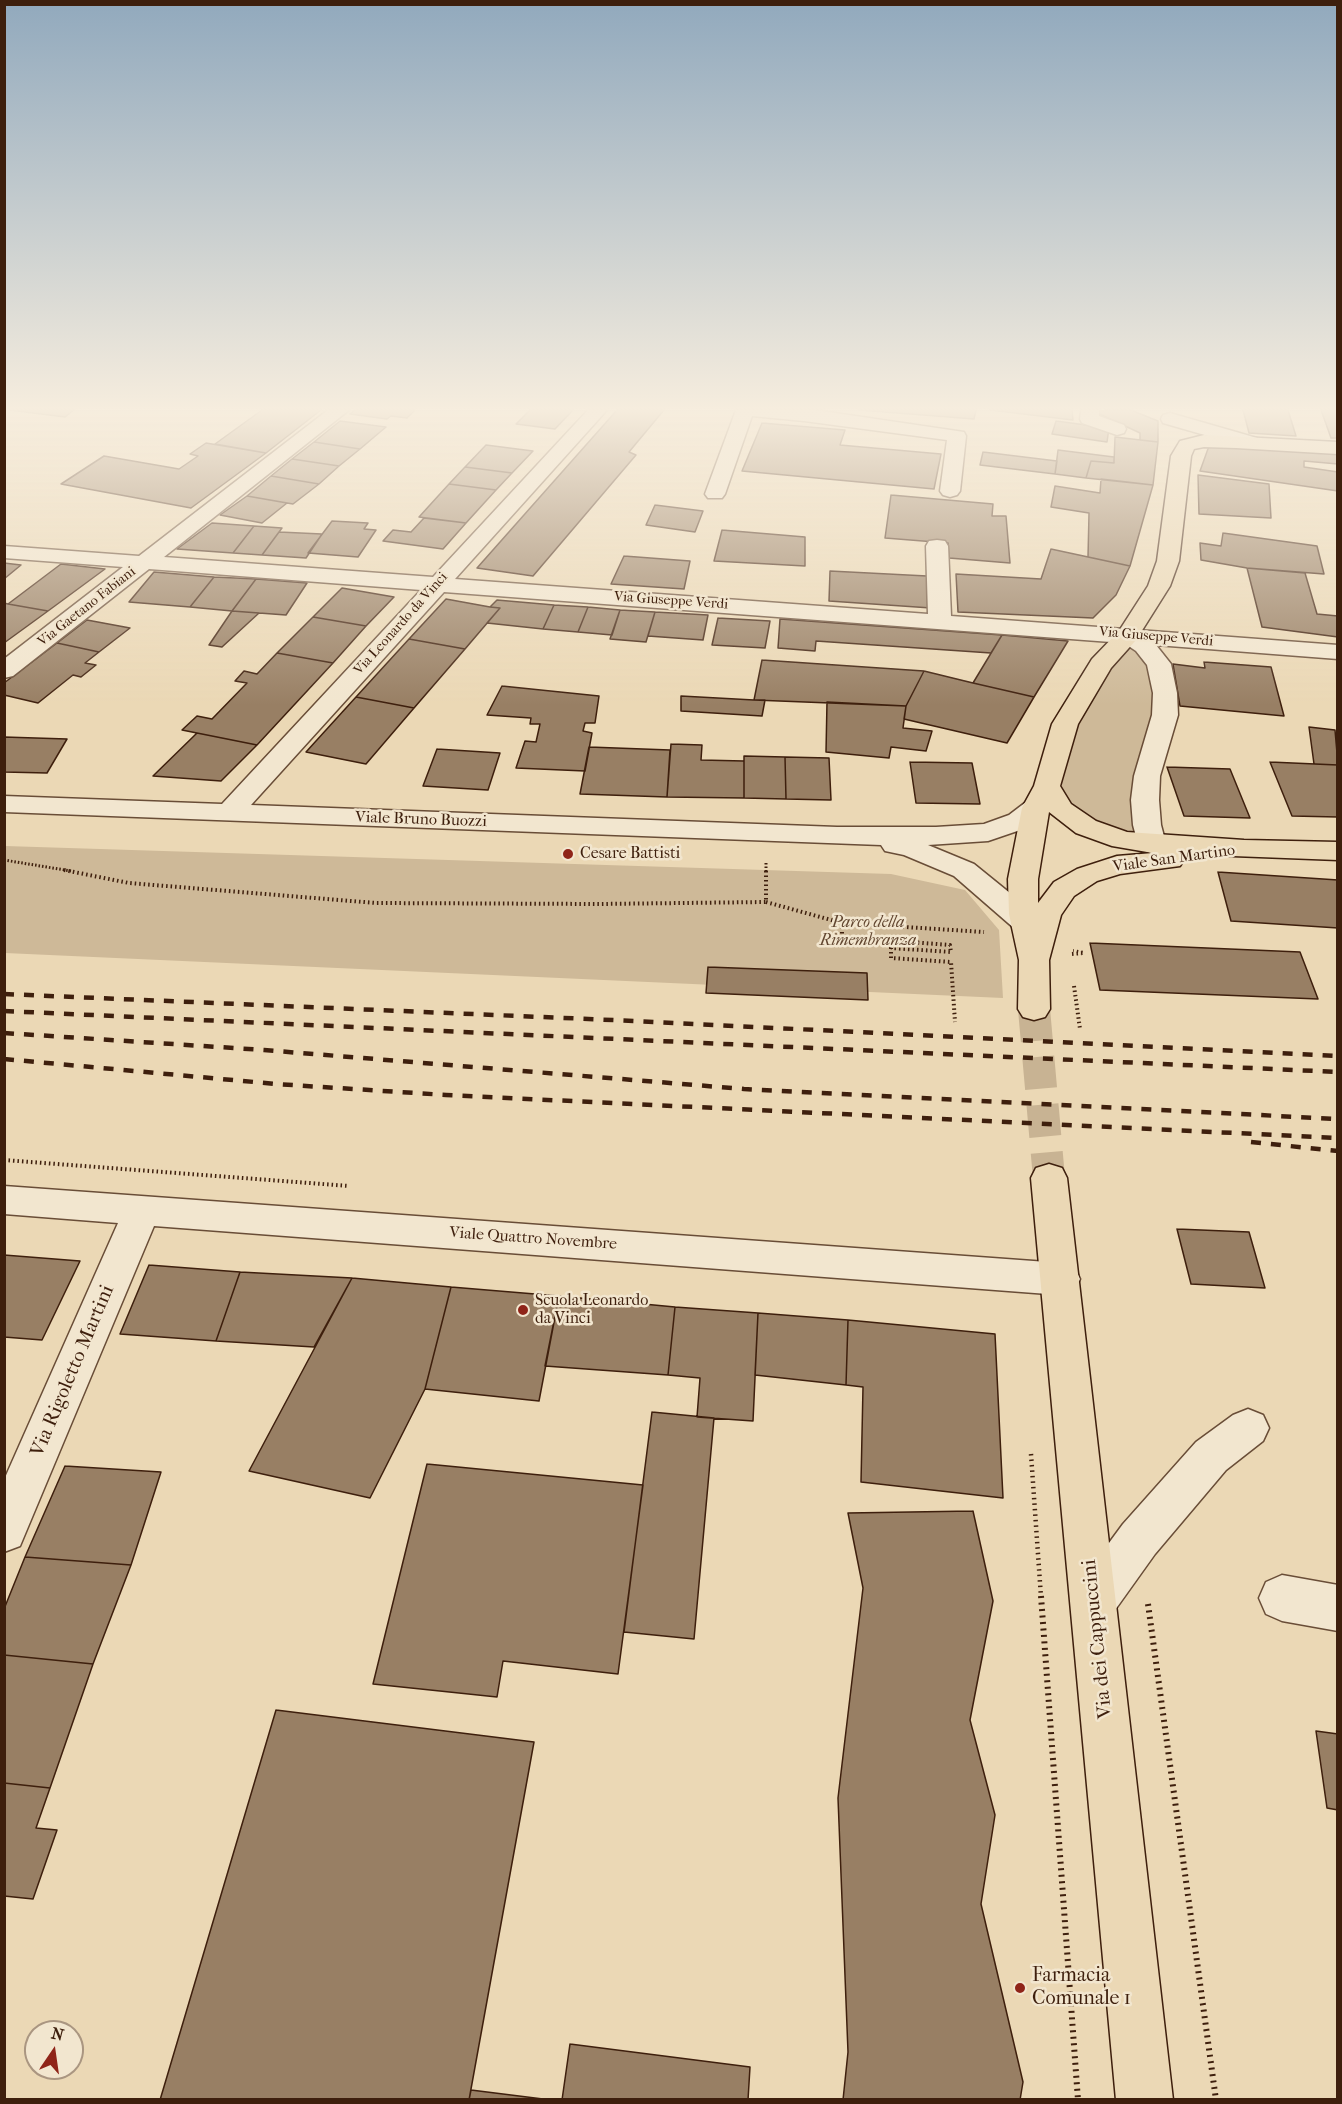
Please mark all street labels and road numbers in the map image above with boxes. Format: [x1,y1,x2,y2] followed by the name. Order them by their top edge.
[35,564,139,650] street label: Via Gaetano Fabiani
[351,569,451,679] street label: Via Leonardo da Vinci
[613,589,729,613] street label: Via Giuseppe Verdi
[1098,624,1214,650] street label: Via Giuseppe Verdi
[355,808,487,832] street label: Viale Bruno Buozzi
[1112,841,1236,877] street label: Viale San Martino
[449,1224,617,1254] street label: Viale Quattro Novembre
[26,1282,120,1460] street label: Via Rigoletto Martini
[1078,1558,1118,1720] street label: Via dei Cappuccini

